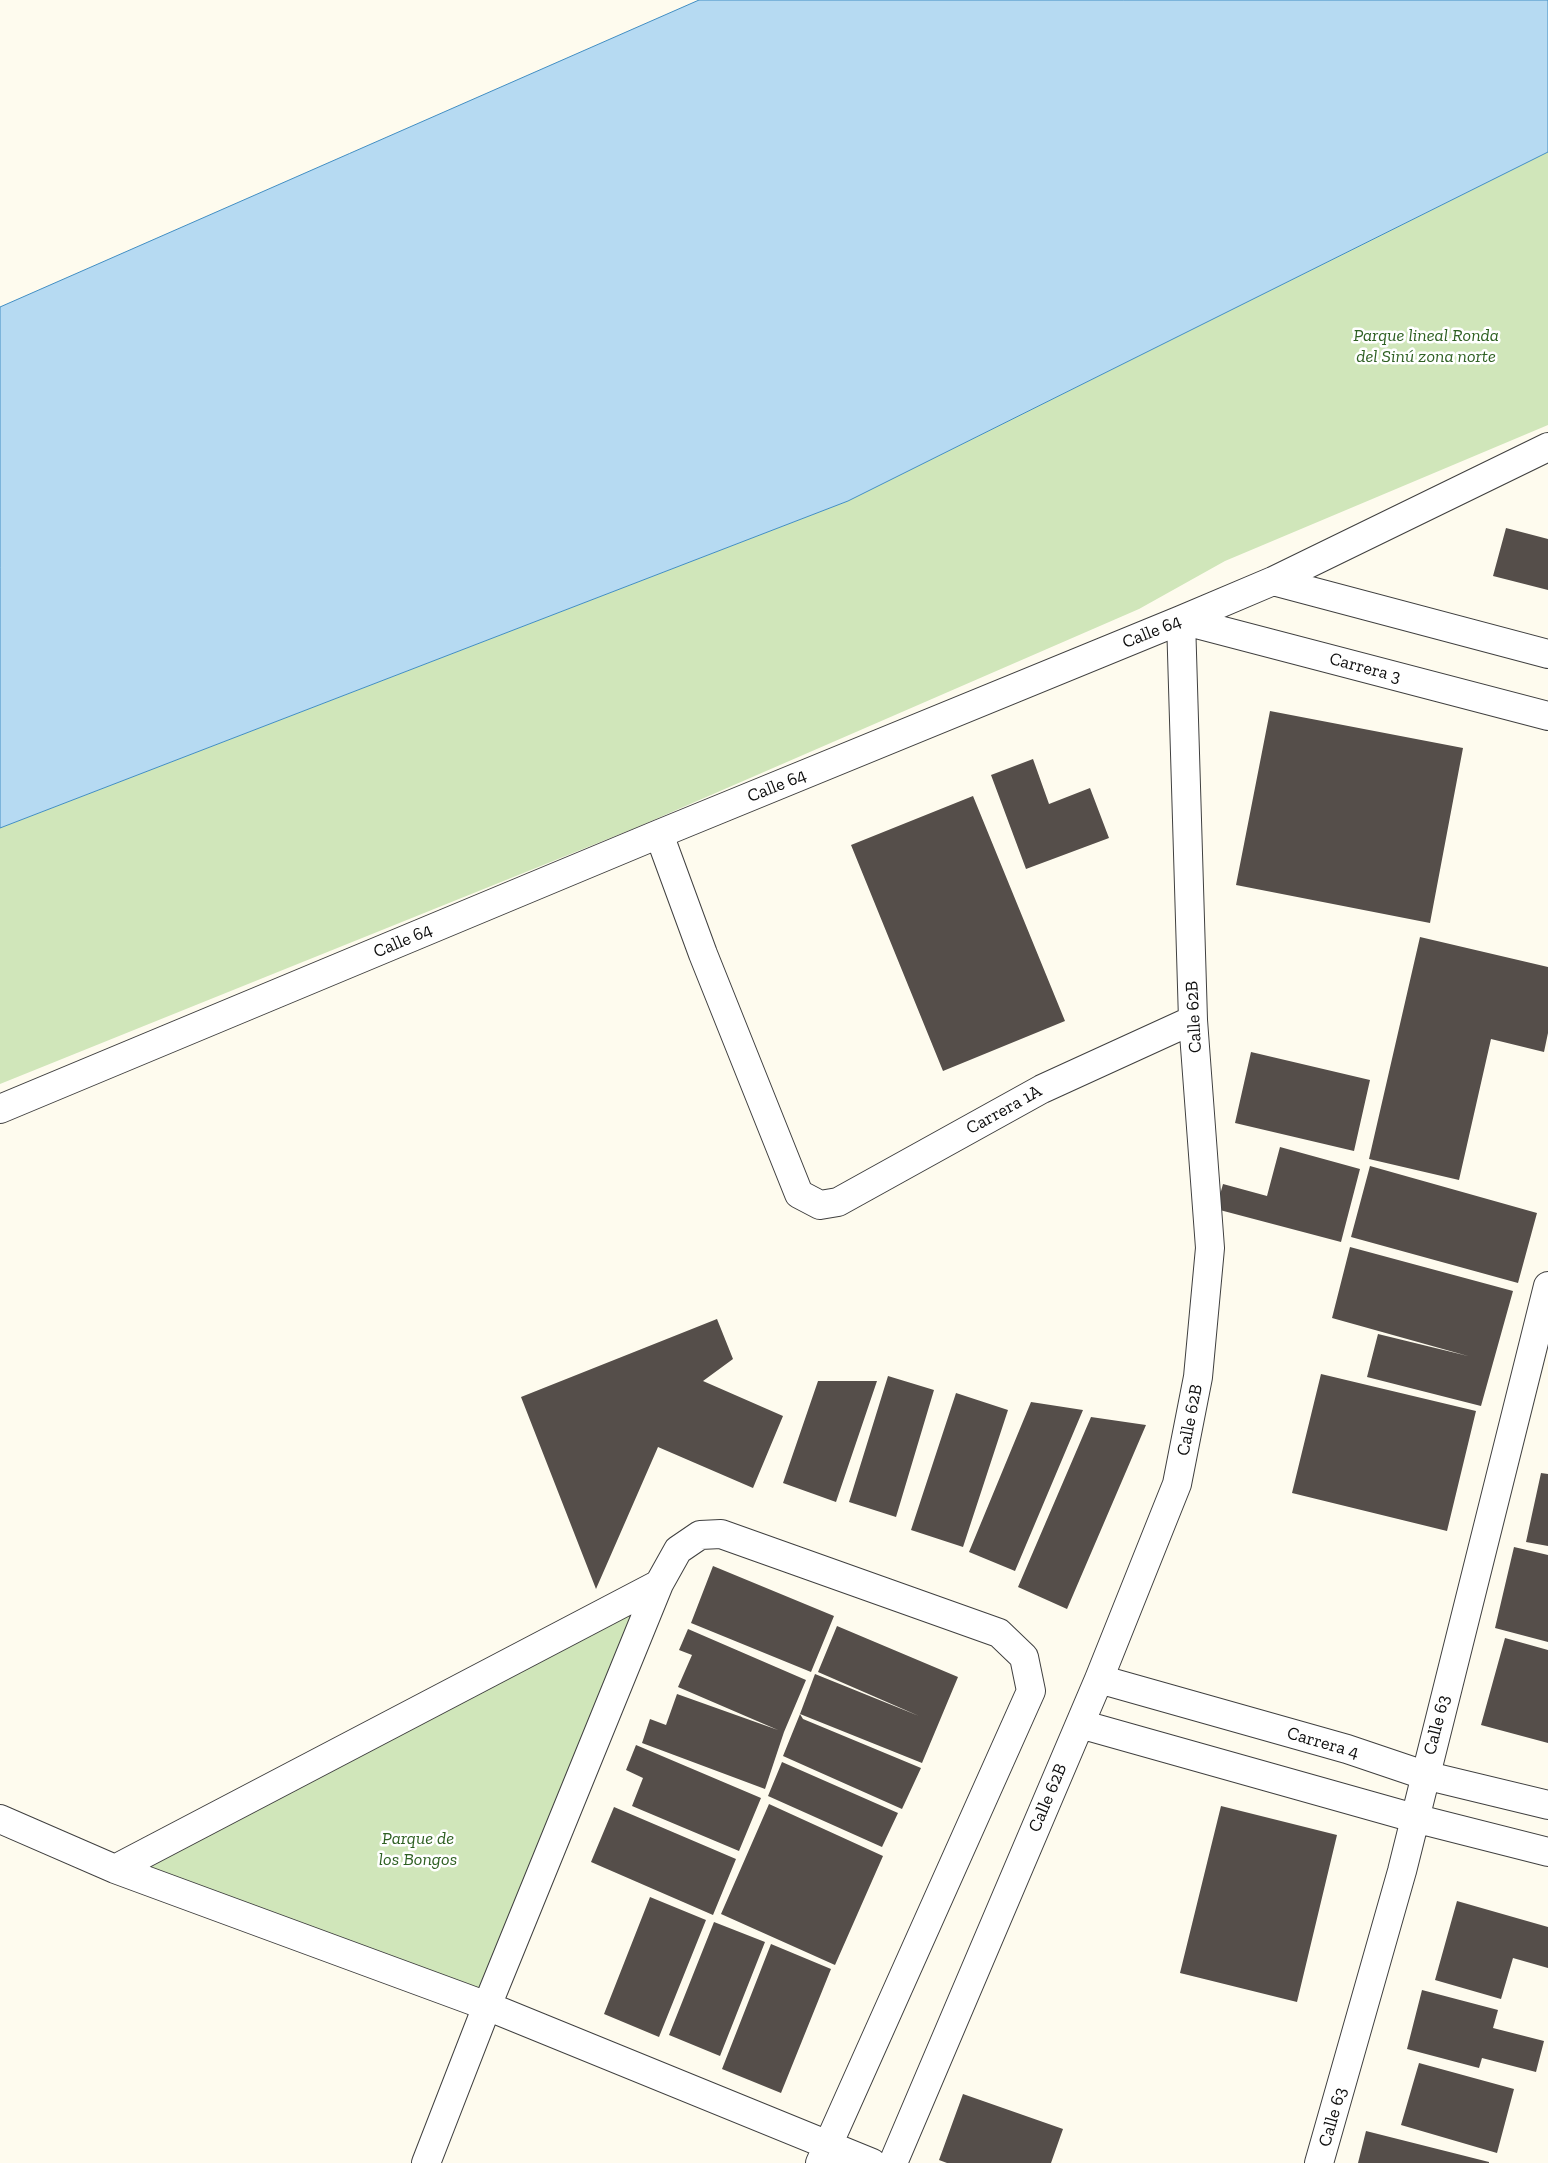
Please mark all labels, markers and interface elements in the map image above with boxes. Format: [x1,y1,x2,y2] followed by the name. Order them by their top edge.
[1353,325,1499,368] park label: Parque lineal Ronda del Sinú zona norte
[1119,610,1185,654] street label: Calle 64
[1327,648,1403,688] street label: Carrera 3
[744,764,810,808] street label: Calle 64
[370,919,436,963] street label: Calle 64
[1181,980,1207,1054] street label: Calle 62B
[963,1080,1045,1140] street label: Carrera 1A
[1173,1383,1207,1457] street label: Calle 62B
[1419,1693,1455,1757] street label: Calle 63
[1284,1722,1362,1764] street label: Carrera 4
[1024,1761,1072,1835] street label: Calle 62B
[379,1828,457,1870] park label: Parque de los Bongos
[1314,2085,1352,2149] street label: Calle 63

